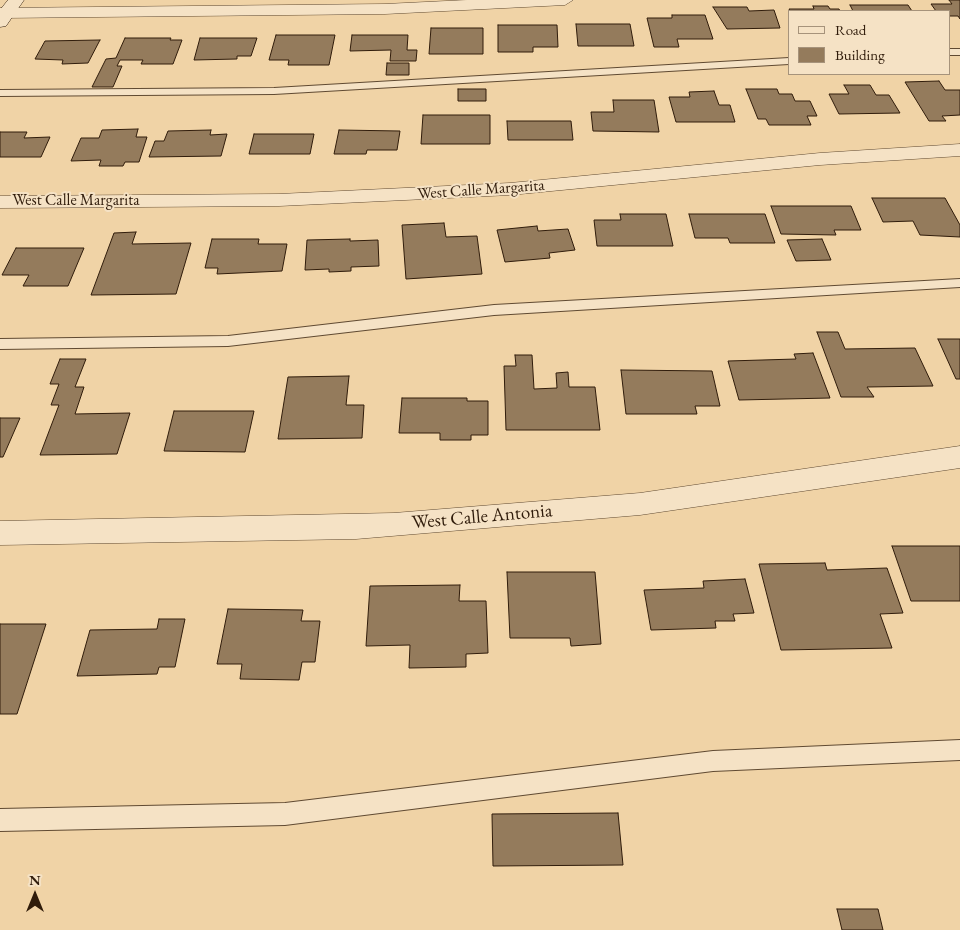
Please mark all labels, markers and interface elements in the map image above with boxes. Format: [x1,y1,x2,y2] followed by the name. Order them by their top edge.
[788,10,950,75] legend
[835,20,866,39] text: Road
[835,45,885,64] text: Building
[417,176,545,204] street label: West Calle Margarita
[12,191,140,211] street label: West Calle Margarita
[411,499,553,535] street label: West Calle Antonia
[10,870,60,920] north arrow
[29,871,41,889] text: N

